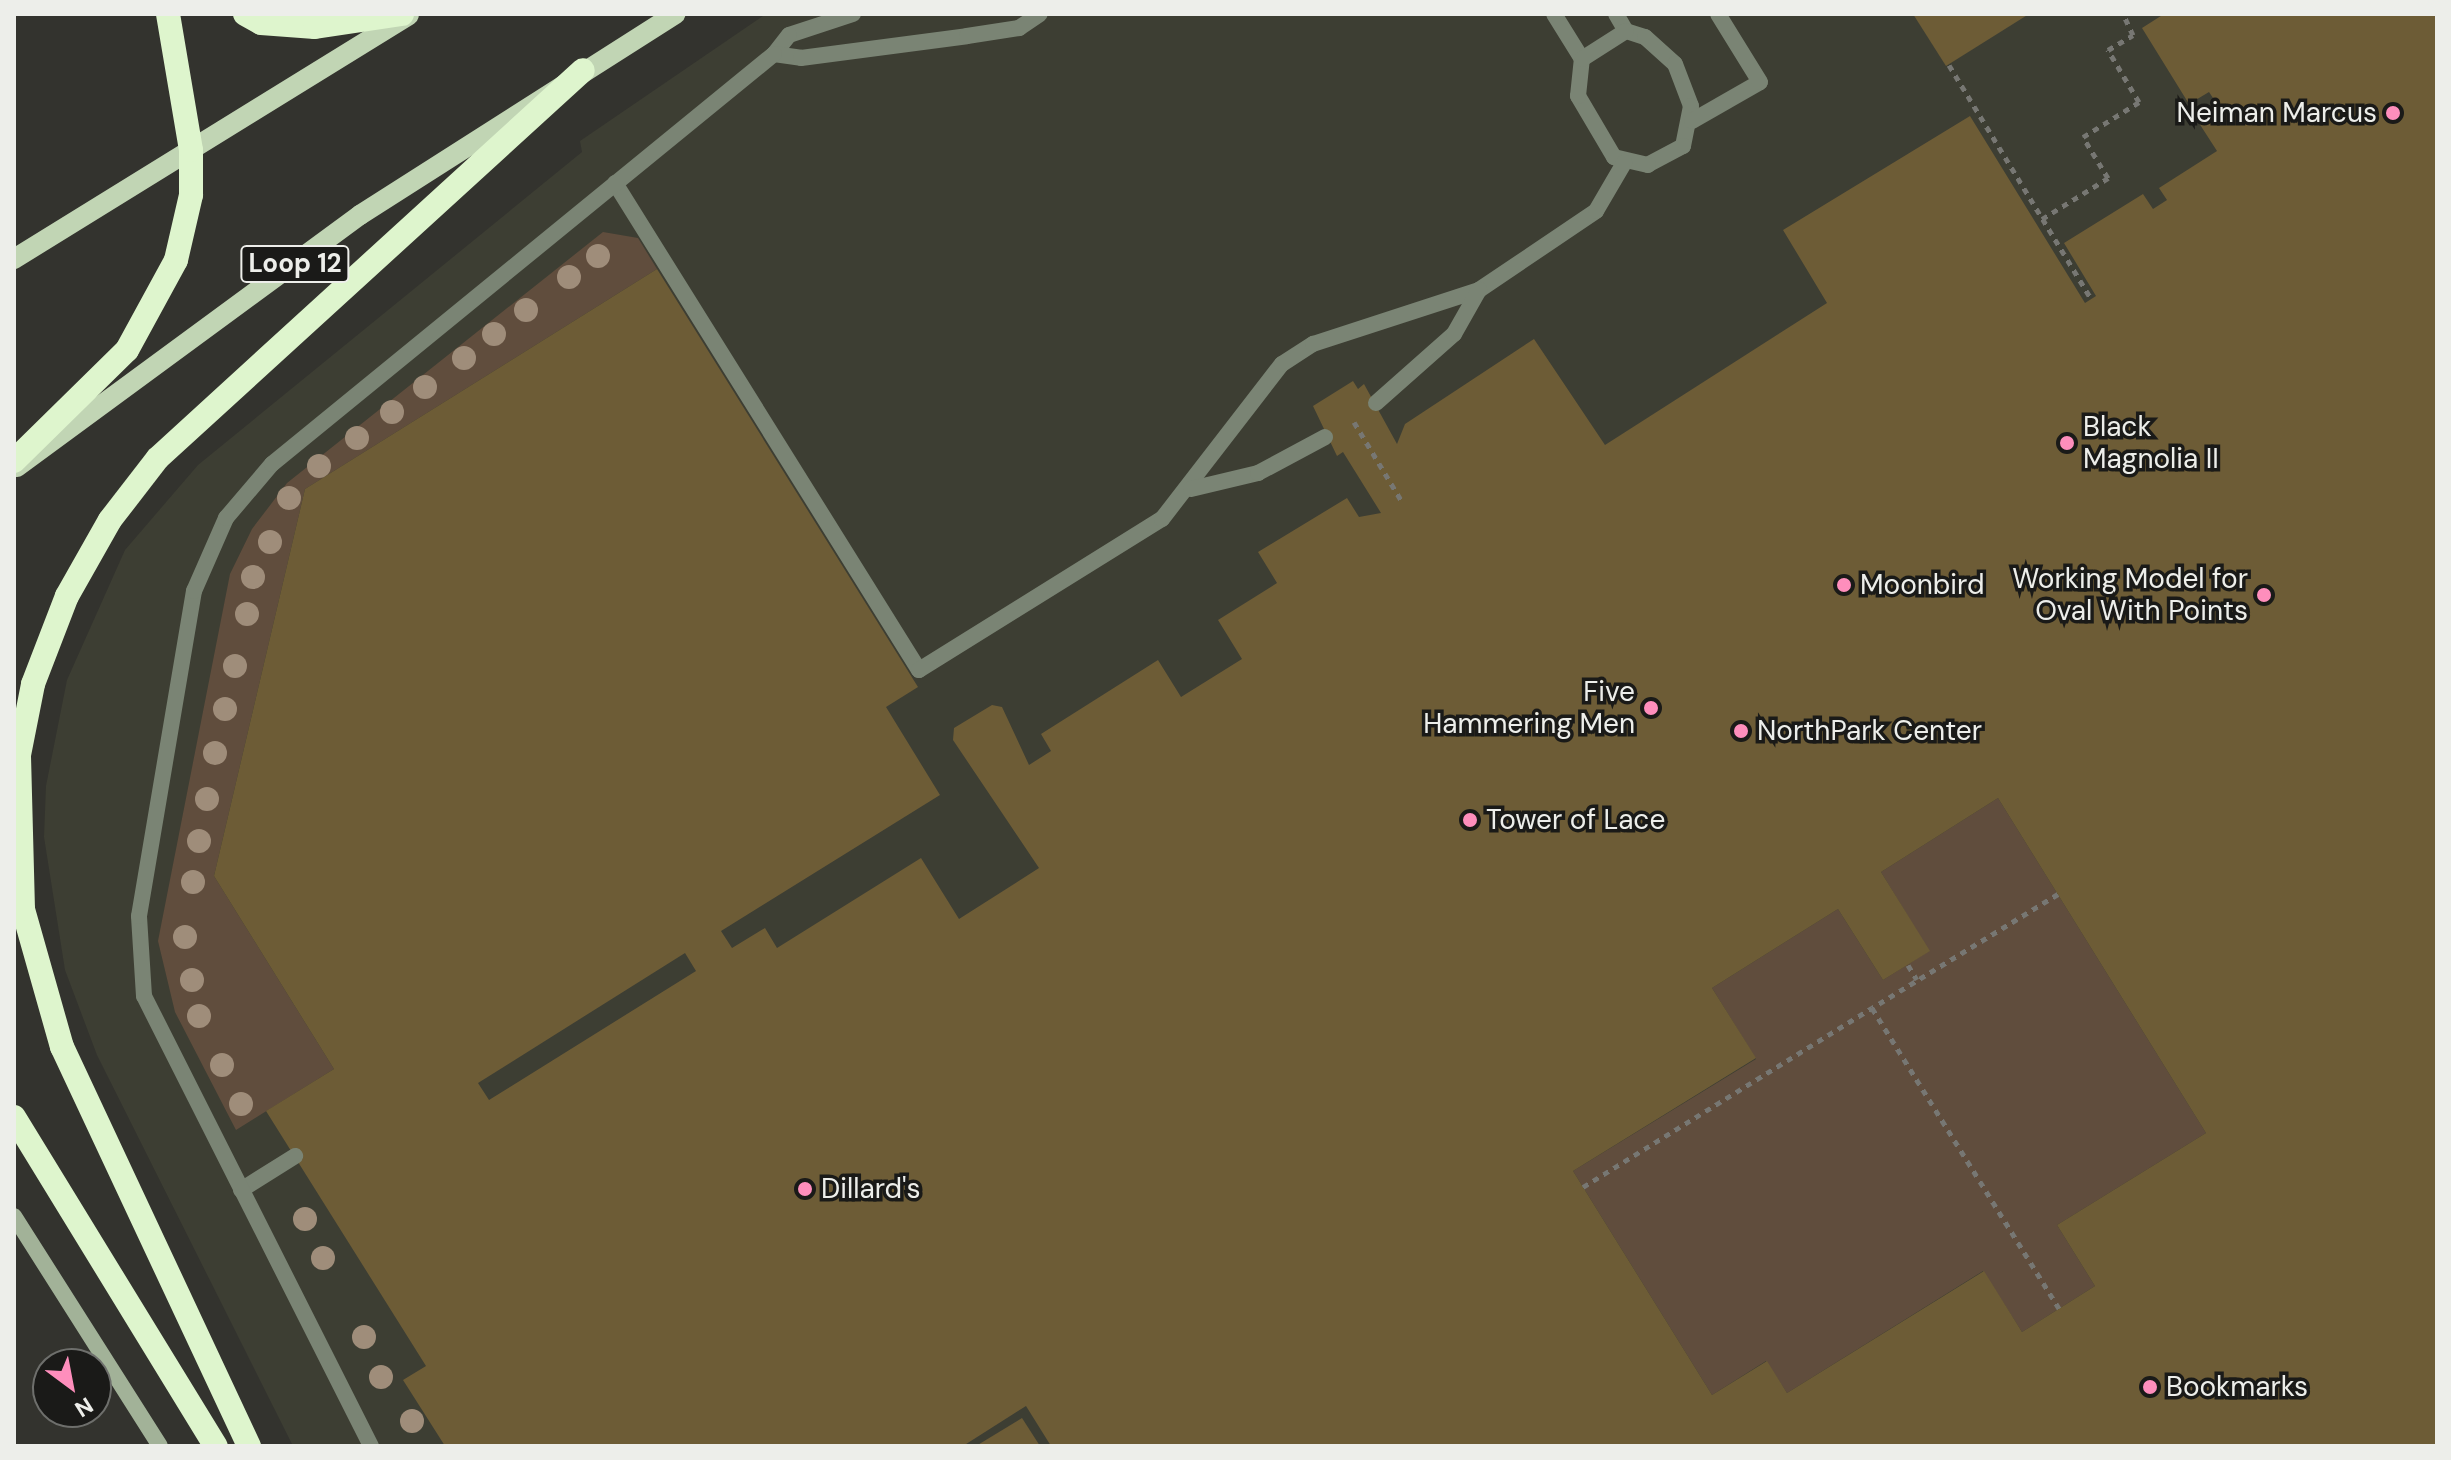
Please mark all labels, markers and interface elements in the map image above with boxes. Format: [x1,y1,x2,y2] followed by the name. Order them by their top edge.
[2177,96,2377,130] place label: Neiman Marcus
[2384,104,2402,122] marker: Neiman Marcus
[239,242,351,286] road number: Loop 12
[2083,410,2219,476] place label: Black Magnolia II
[2058,434,2076,452] marker: Black Magnolia II
[2012,562,2248,628] place label: Working Model for Oval With Points
[1860,568,1984,602] place label: Moonbird
[1835,576,1853,594] marker: Moonbird
[2255,586,2273,604] marker: Working Model for Oval With Points
[1423,675,1635,741] place label: Five Hammering Men
[1642,699,1660,717] marker: Five Hammering Men
[1757,714,1982,748] place label: NorthPark Center
[1732,722,1750,740] marker: NorthPark Center
[1486,803,1665,837] place label: Tower of Lace
[1461,811,1479,829] marker: Tower of Lace
[821,1172,921,1206] place label: Dillard's
[796,1180,814,1198] marker: Dillard's
[32,1348,112,1428] north arrow
[2166,1370,2308,1404] place label: Bookmarks
[2141,1378,2159,1396] marker: Bookmarks
[69,1391,98,1424] text: N

